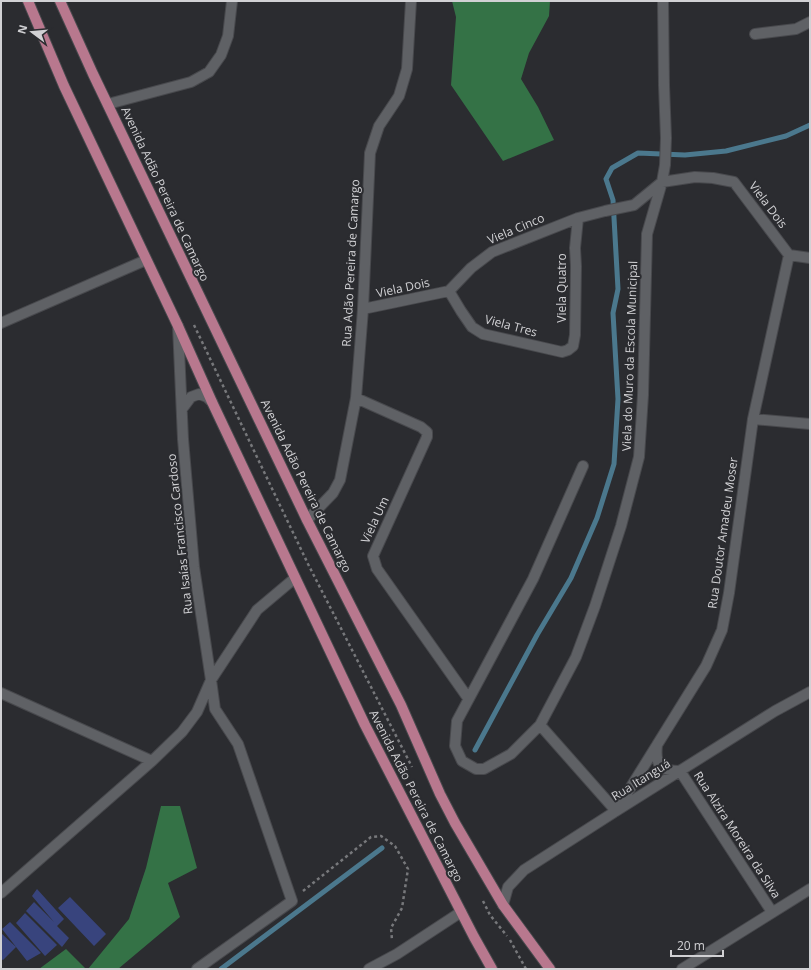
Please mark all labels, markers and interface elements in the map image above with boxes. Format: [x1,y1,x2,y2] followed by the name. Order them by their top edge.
[12,12,52,52] north arrow
[13,23,30,35] text: N
[117,104,214,284] street label: Avenida Adão Pereira de Camargo
[745,178,792,232] street label: Viela Dois
[338,179,363,347] street label: Rua Adão Pereira de Camargo
[485,209,547,248] street label: Viela Cinco
[553,253,570,323] street label: Viela Quatro
[618,261,641,451] street label: Viela do Muro da Escola Municipal
[375,273,432,301] street label: Viela Dois
[483,310,540,341] street label: Viela Tres
[257,396,356,575] street label: Avenida Adão Pereira de Camargo
[163,453,196,615] street label: Rua Isaías Francisco Cardoso
[703,456,742,610] street label: Rua Doutor Amadeu Moser
[356,494,393,546] street label: Viela Um
[366,707,467,885] street label: Avenida Adão Pereira de Camargo
[608,755,674,804] street label: Rua Itanguá
[690,768,785,902] street label: Rua Alzira Moreira da Silva
[671,932,723,958] scale bar
[677,937,705,954] text: 20 m

